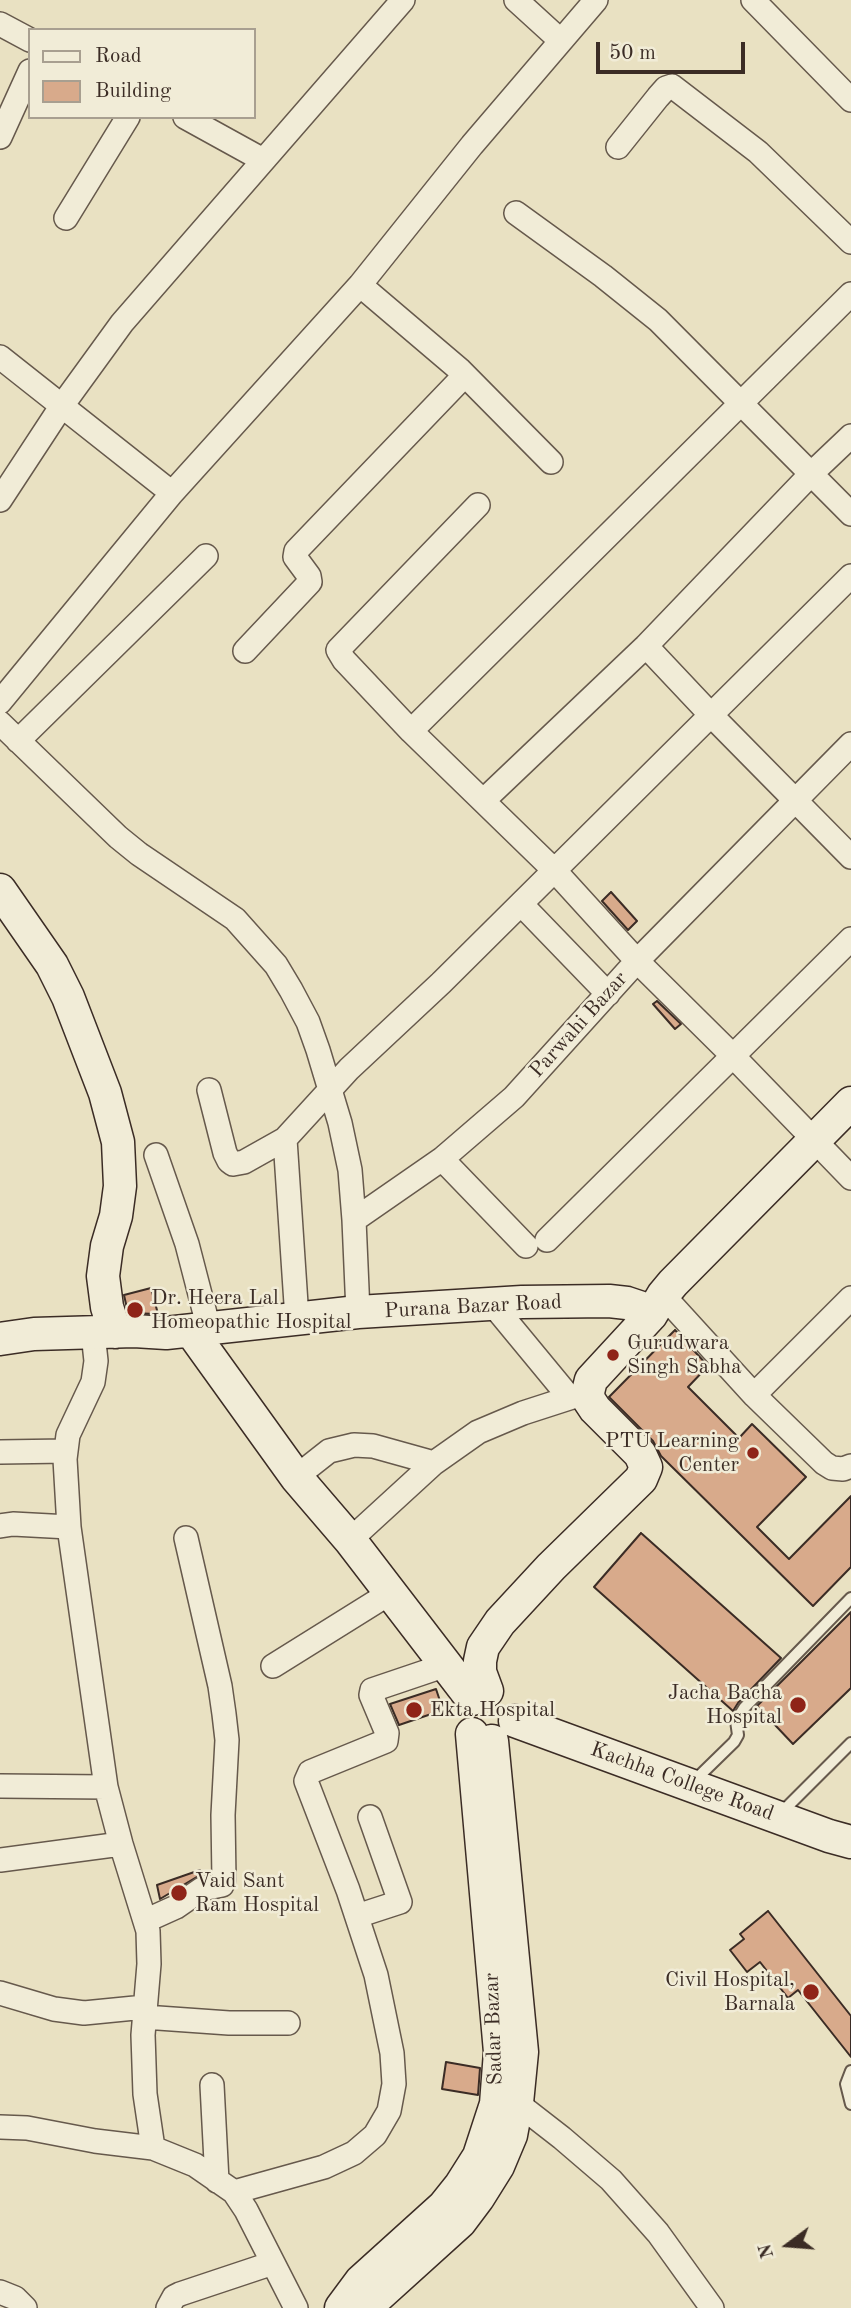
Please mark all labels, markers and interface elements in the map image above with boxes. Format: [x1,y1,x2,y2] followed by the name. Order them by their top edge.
[28,28,256,119] legend
[599,28,748,72] scale bar
[609,43,656,64] text: 50 m
[95,46,142,67] text: Road
[95,81,171,102] text: Building
[525,967,633,1083] street label: Parwahi Bazar
[151,1285,351,1335] place label: Dr. Heera Lal Homeopathic Hospital
[384,1290,562,1324] street label: Purana Bazar Road
[125,1300,145,1320] marker: Dr. Heera Lal Homeopathic Hospital
[627,1330,742,1380] place label: Gurudwara Singh Sabha
[605,1347,621,1363] marker: Gurudwara Singh Sabha
[605,1428,739,1478] place label: PTU Learning Center
[745,1445,761,1461] marker: PTU Learning Center
[668,1680,782,1730] place label: Jacha Bacha Hospital
[788,1695,808,1715] marker: Jacha Bacha Hospital
[430,1697,555,1723] place label: Ekta Hospital
[404,1700,424,1720] marker: Ekta Hospital
[587,1737,777,1827] street label: Kachha College Road
[195,1868,319,1918] place label: Vaid Sant Ram Hospital
[169,1883,189,1903] marker: Vaid Sant Ram Hospital
[665,1967,795,2017] place label: Civil Hospital, Barnala
[479,1972,509,2086] street label: Sadar Bazar
[801,1982,821,2002] marker: Civil Hospital, Barnala
[753,2210,823,2280] north arrow
[756,2241,778,2261] text: N

